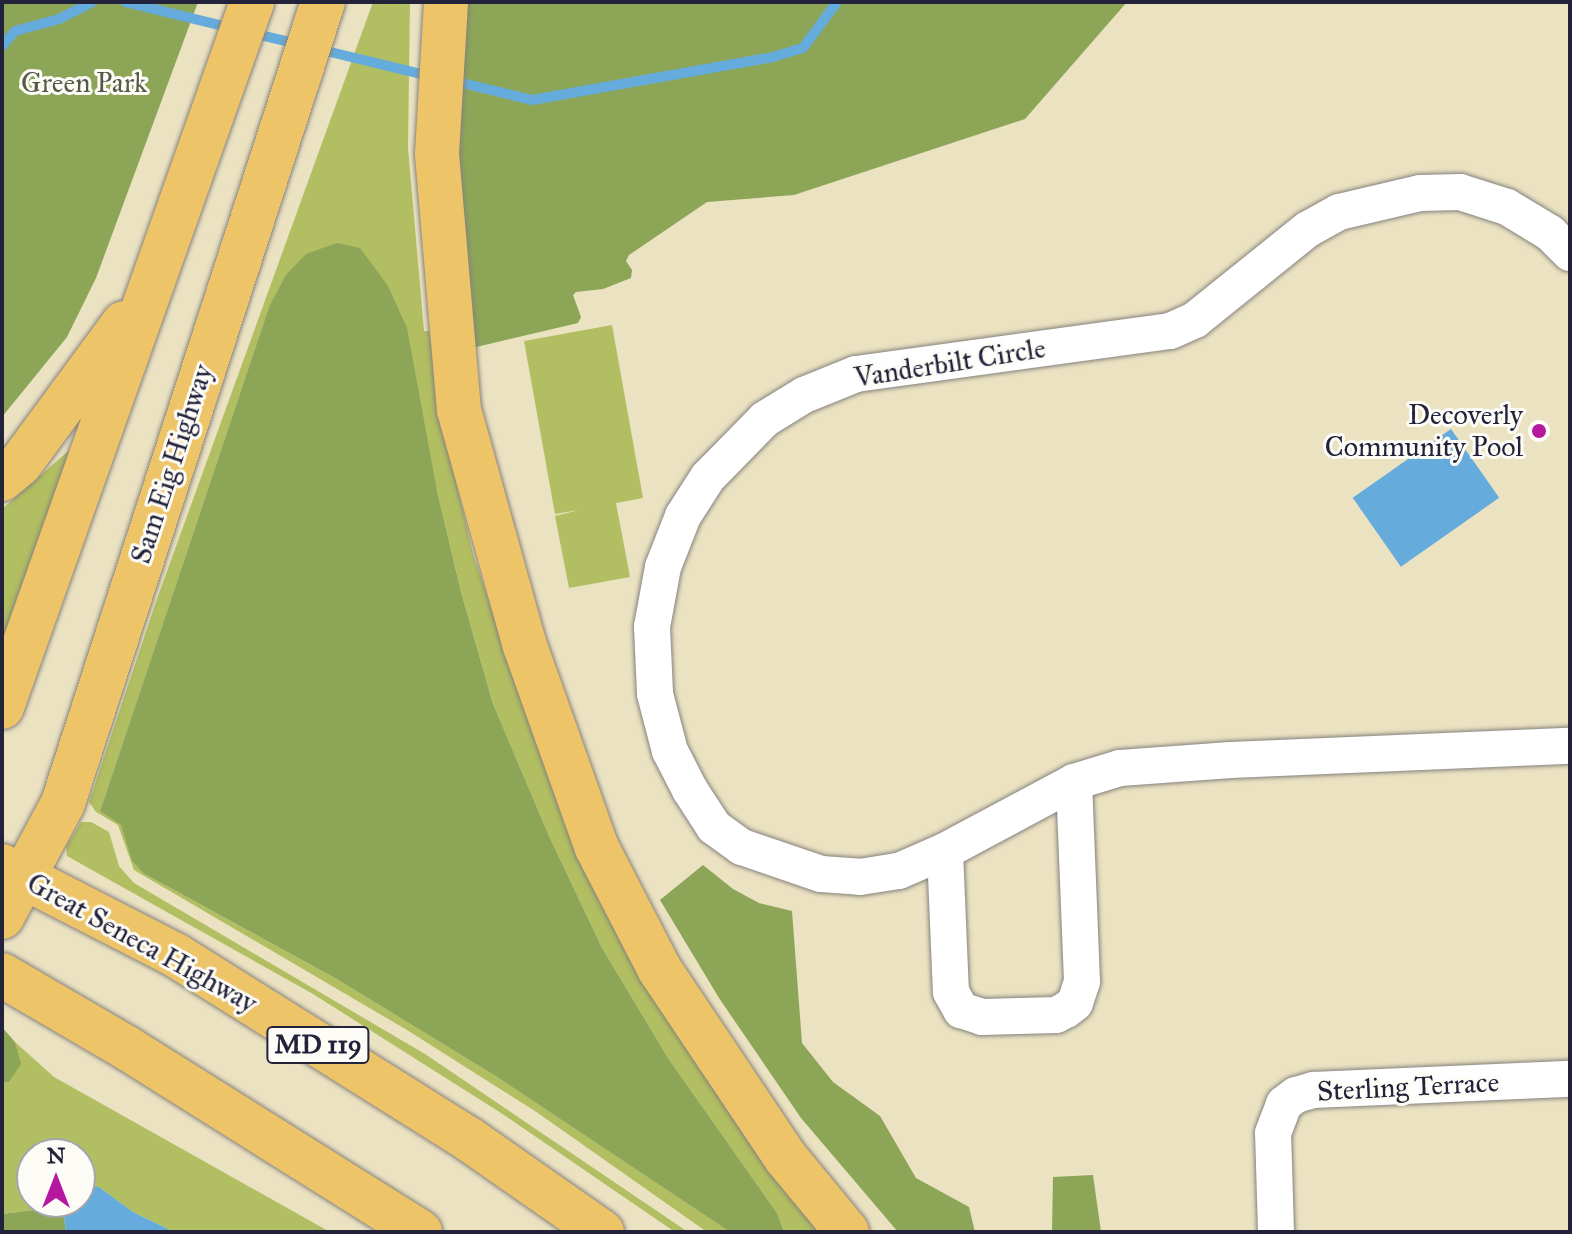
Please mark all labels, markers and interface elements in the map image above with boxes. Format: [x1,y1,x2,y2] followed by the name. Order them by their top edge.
[21,66,147,100] park label: Green Park
[852,331,1048,395] street label: Vanderbilt Circle
[124,360,220,568] street label: Sam Eig Highway
[1325,398,1523,464] place label: Decoverly Community Pool
[1530,422,1548,440] marker: Decoverly Community Pool
[21,866,263,1020] street label: Great Seneca Highway
[266,1023,370,1067] road number: MD 119
[1316,1065,1500,1109] street label: Sterling Terrace
[16,1138,96,1218] north arrow
[47,1142,65,1169] text: N

